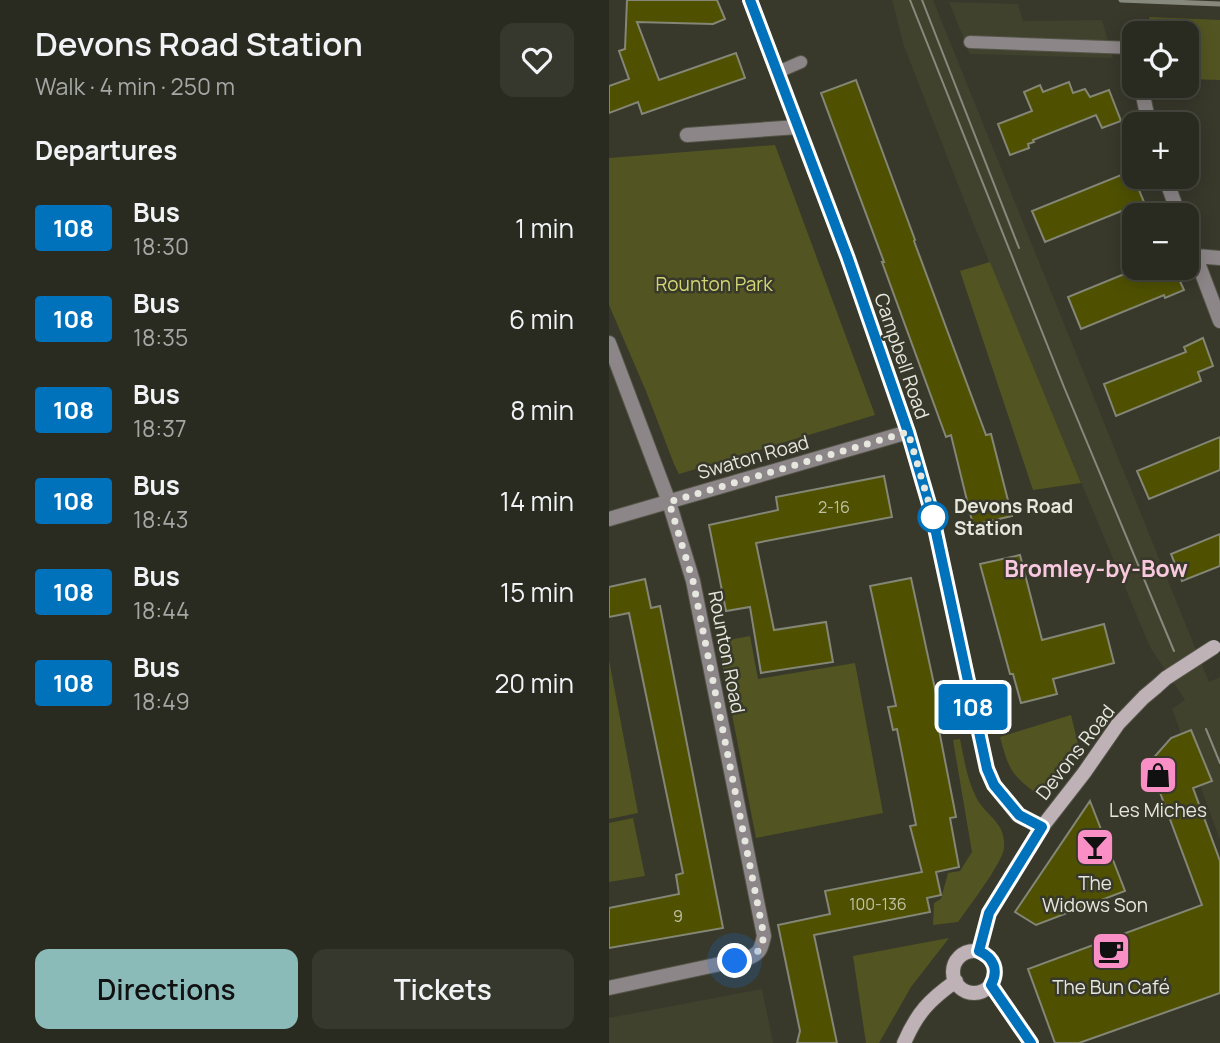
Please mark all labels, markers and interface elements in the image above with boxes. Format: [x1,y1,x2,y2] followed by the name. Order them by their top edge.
[35,21,363,66] text: Devons Road Station
[1122,21,1199,280] map controls
[1122,21,1199,98] button: locate
[500,23,574,97] button: heart
[35,70,235,102] text: Walk · 4 min · 250 m
[1122,112,1199,189] button: +
[35,132,177,168] text: Departures
[133,194,180,230] text: Bus
[1122,203,1199,280] button: −
[515,210,574,246] text: 1 min
[53,211,94,244] text: 108
[133,230,189,262] text: 18:30
[655,271,773,297] park label: Rounton Park
[133,285,180,321] text: Bus
[868,290,936,422] street label: Campbell Road
[509,301,574,337] text: 6 min
[53,302,94,335] text: 108
[133,321,188,353] text: 18:35
[133,376,180,412] text: Bus
[510,392,574,428] text: 8 min
[53,393,94,426] text: 108
[133,412,186,444] text: 18:37
[694,429,812,485] street label: Swaton Road
[133,467,180,503] text: Bus
[500,483,574,519] text: 14 min
[53,484,94,517] text: 108
[954,493,1073,541] place label: Devons Road Station
[818,496,850,518] house number: 2-16
[918,502,948,532] marker: Devons Road Station
[133,503,188,535] text: 18:43
[1004,552,1188,584] district label: Bromley-by-Bow
[133,558,180,594] text: Bus
[500,574,574,610] text: 15 min
[53,575,94,608] text: 108
[702,588,752,716] street label: Rounton Road
[133,594,190,626] text: 18:44
[133,649,180,685] text: Bus
[495,665,574,701] text: 20 min
[53,666,94,699] text: 108
[933,684,1013,730] line badge: 108
[133,685,190,717] text: 18:49
[952,690,994,723] text: 108
[1030,699,1120,805] street label: Devons Road
[1137,754,1179,796] shop icon: Les Miches
[1109,797,1207,823] place label: Les Miches
[1074,826,1116,868] bar icon: The Widows Son
[1042,870,1148,918] place label: The Widows Son
[849,893,907,915] house number: 100-136
[673,905,683,927] house number: 9
[1090,930,1132,972] cafe icon: The Bun Café
[717,943,752,978] your location
[35,949,298,1029] button: Directions
[312,949,574,1029] button: Tickets
[1052,974,1170,1000] place label: The Bun Café

